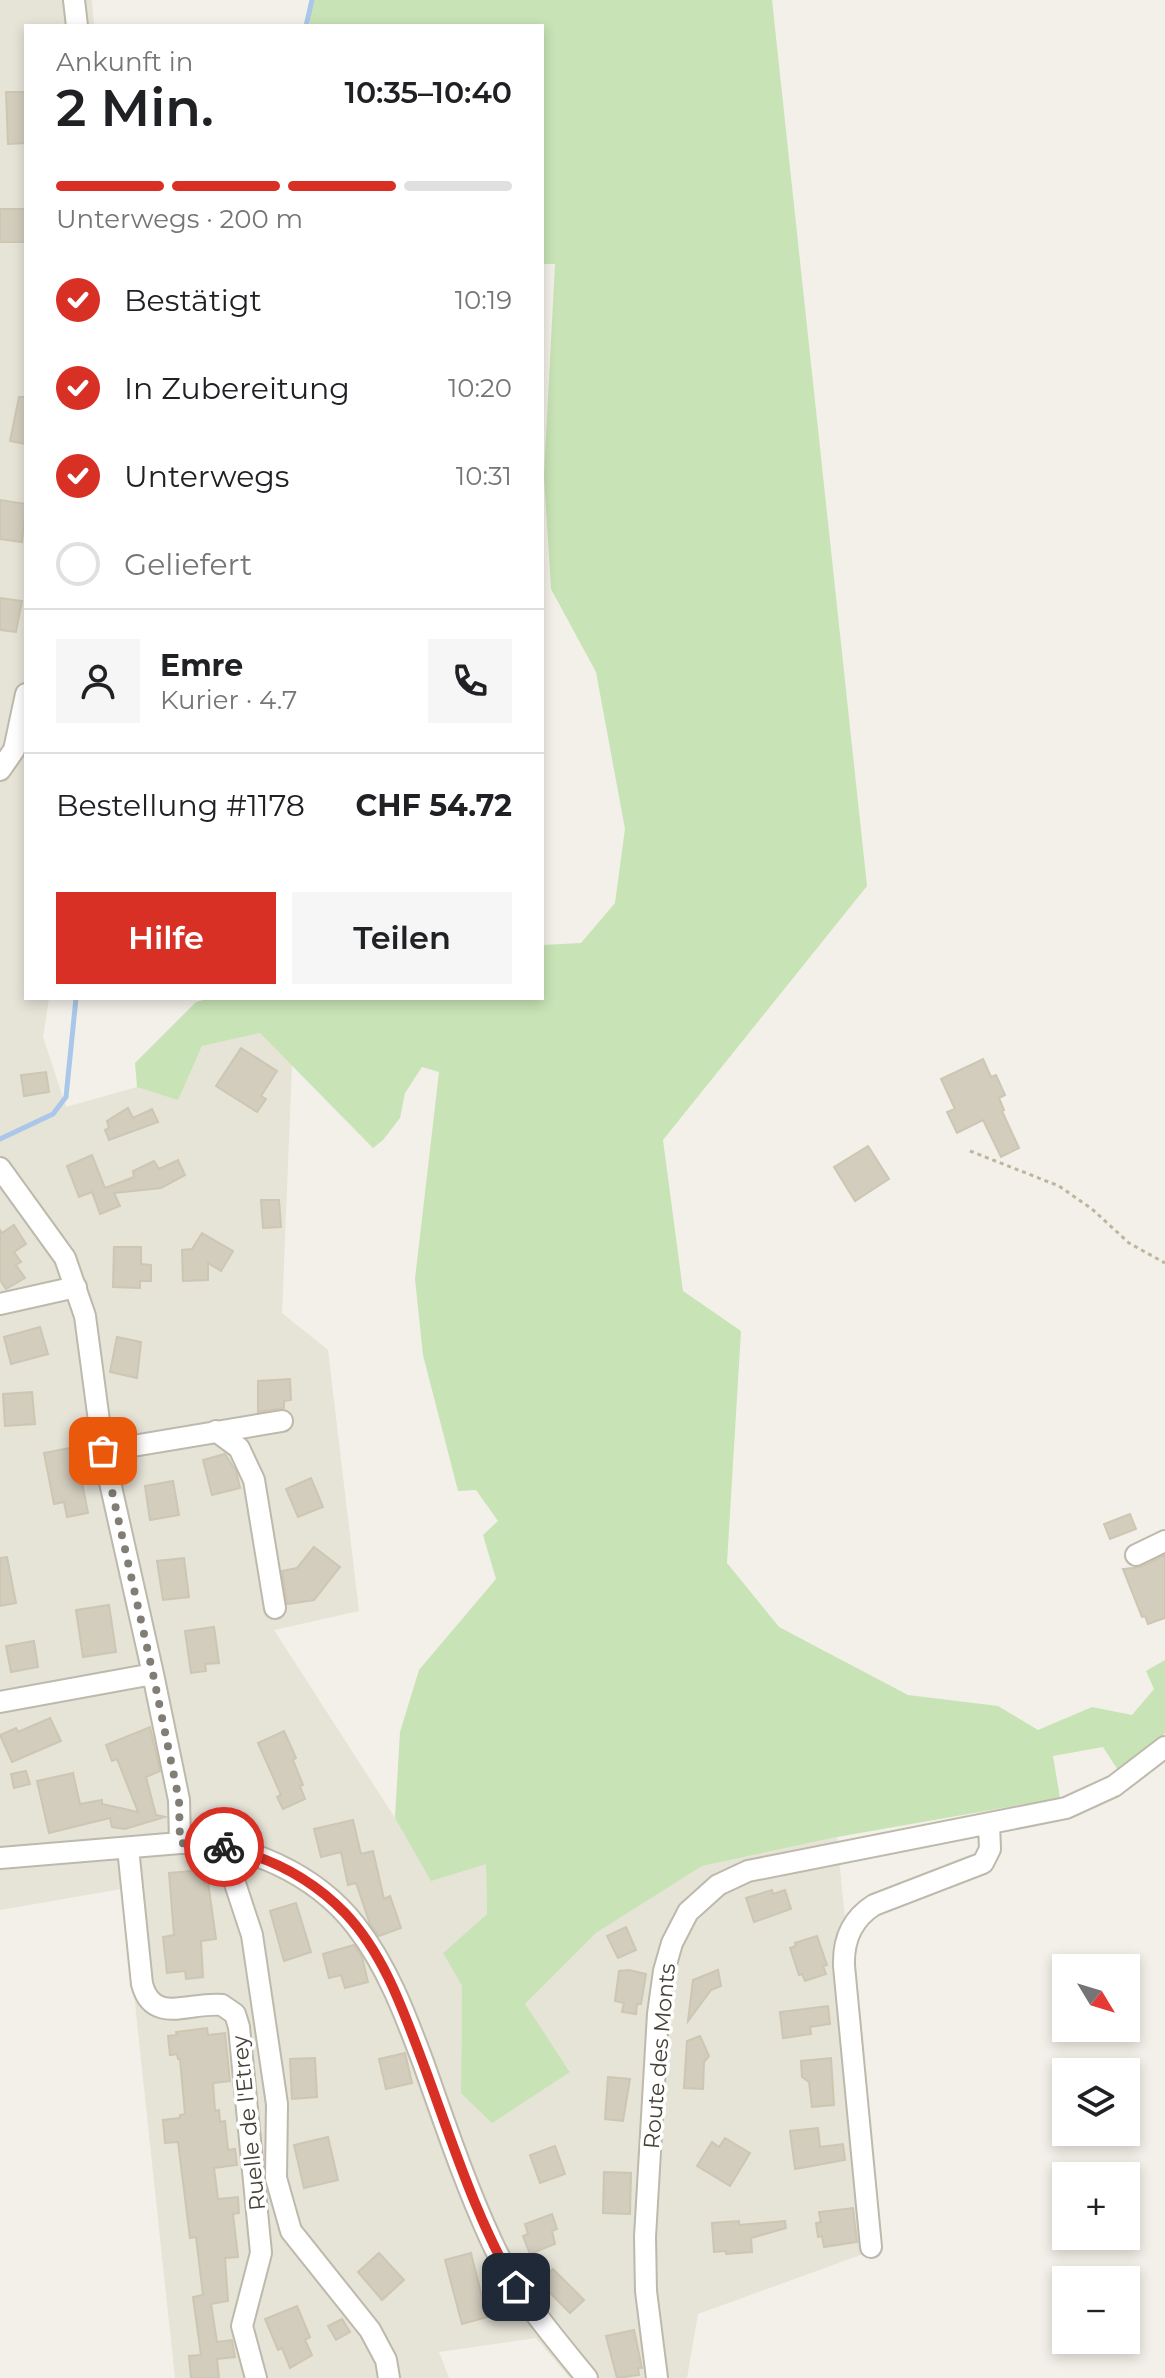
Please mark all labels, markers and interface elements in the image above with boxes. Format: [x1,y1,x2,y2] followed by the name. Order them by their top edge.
[56,46,193,78] text: Ankunft in
[344,74,512,111] text: 10:35–10:40
[56,76,214,139] text: 2 Min.
[56,203,303,235] text: Unterwegs · 200 m
[56,278,100,322] icon: check
[124,282,262,319] text: Bestätigt
[455,284,512,316] text: 10:19
[56,366,100,410] icon: check
[124,370,350,407] text: In Zubereitung
[448,372,512,404] text: 10:20
[56,454,100,498] icon: check
[124,458,289,495] text: Unterwegs
[456,460,512,492] text: 10:31
[124,546,252,583] text: Geliefert
[56,639,140,723] button: person
[428,639,512,723] button: phone
[160,647,243,684] text: Emre
[160,684,297,716] text: Kurier · 4.7
[56,787,305,824] text: Bestellung #1178
[356,787,512,824] text: CHF 54.72
[56,892,276,984] button: Hilfe
[292,892,512,984] button: Teilen
[69,1417,137,1485] pin
[81,1429,125,1473] icon: bag
[184,1807,264,1887] courier
[202,1825,246,1869] icon: bike
[1052,1954,1140,2042] north arrow
[1052,1954,1140,2354] map controls
[638,1962,681,2150] street label: Route des Monts
[226,2034,271,2212] street label: Ruelle de l'Etrey
[1052,2058,1140,2146] button: layers
[1052,2162,1140,2250] button: +
[482,2253,550,2321] pin
[494,2265,538,2309] icon: home
[1052,2266,1140,2354] button: −

